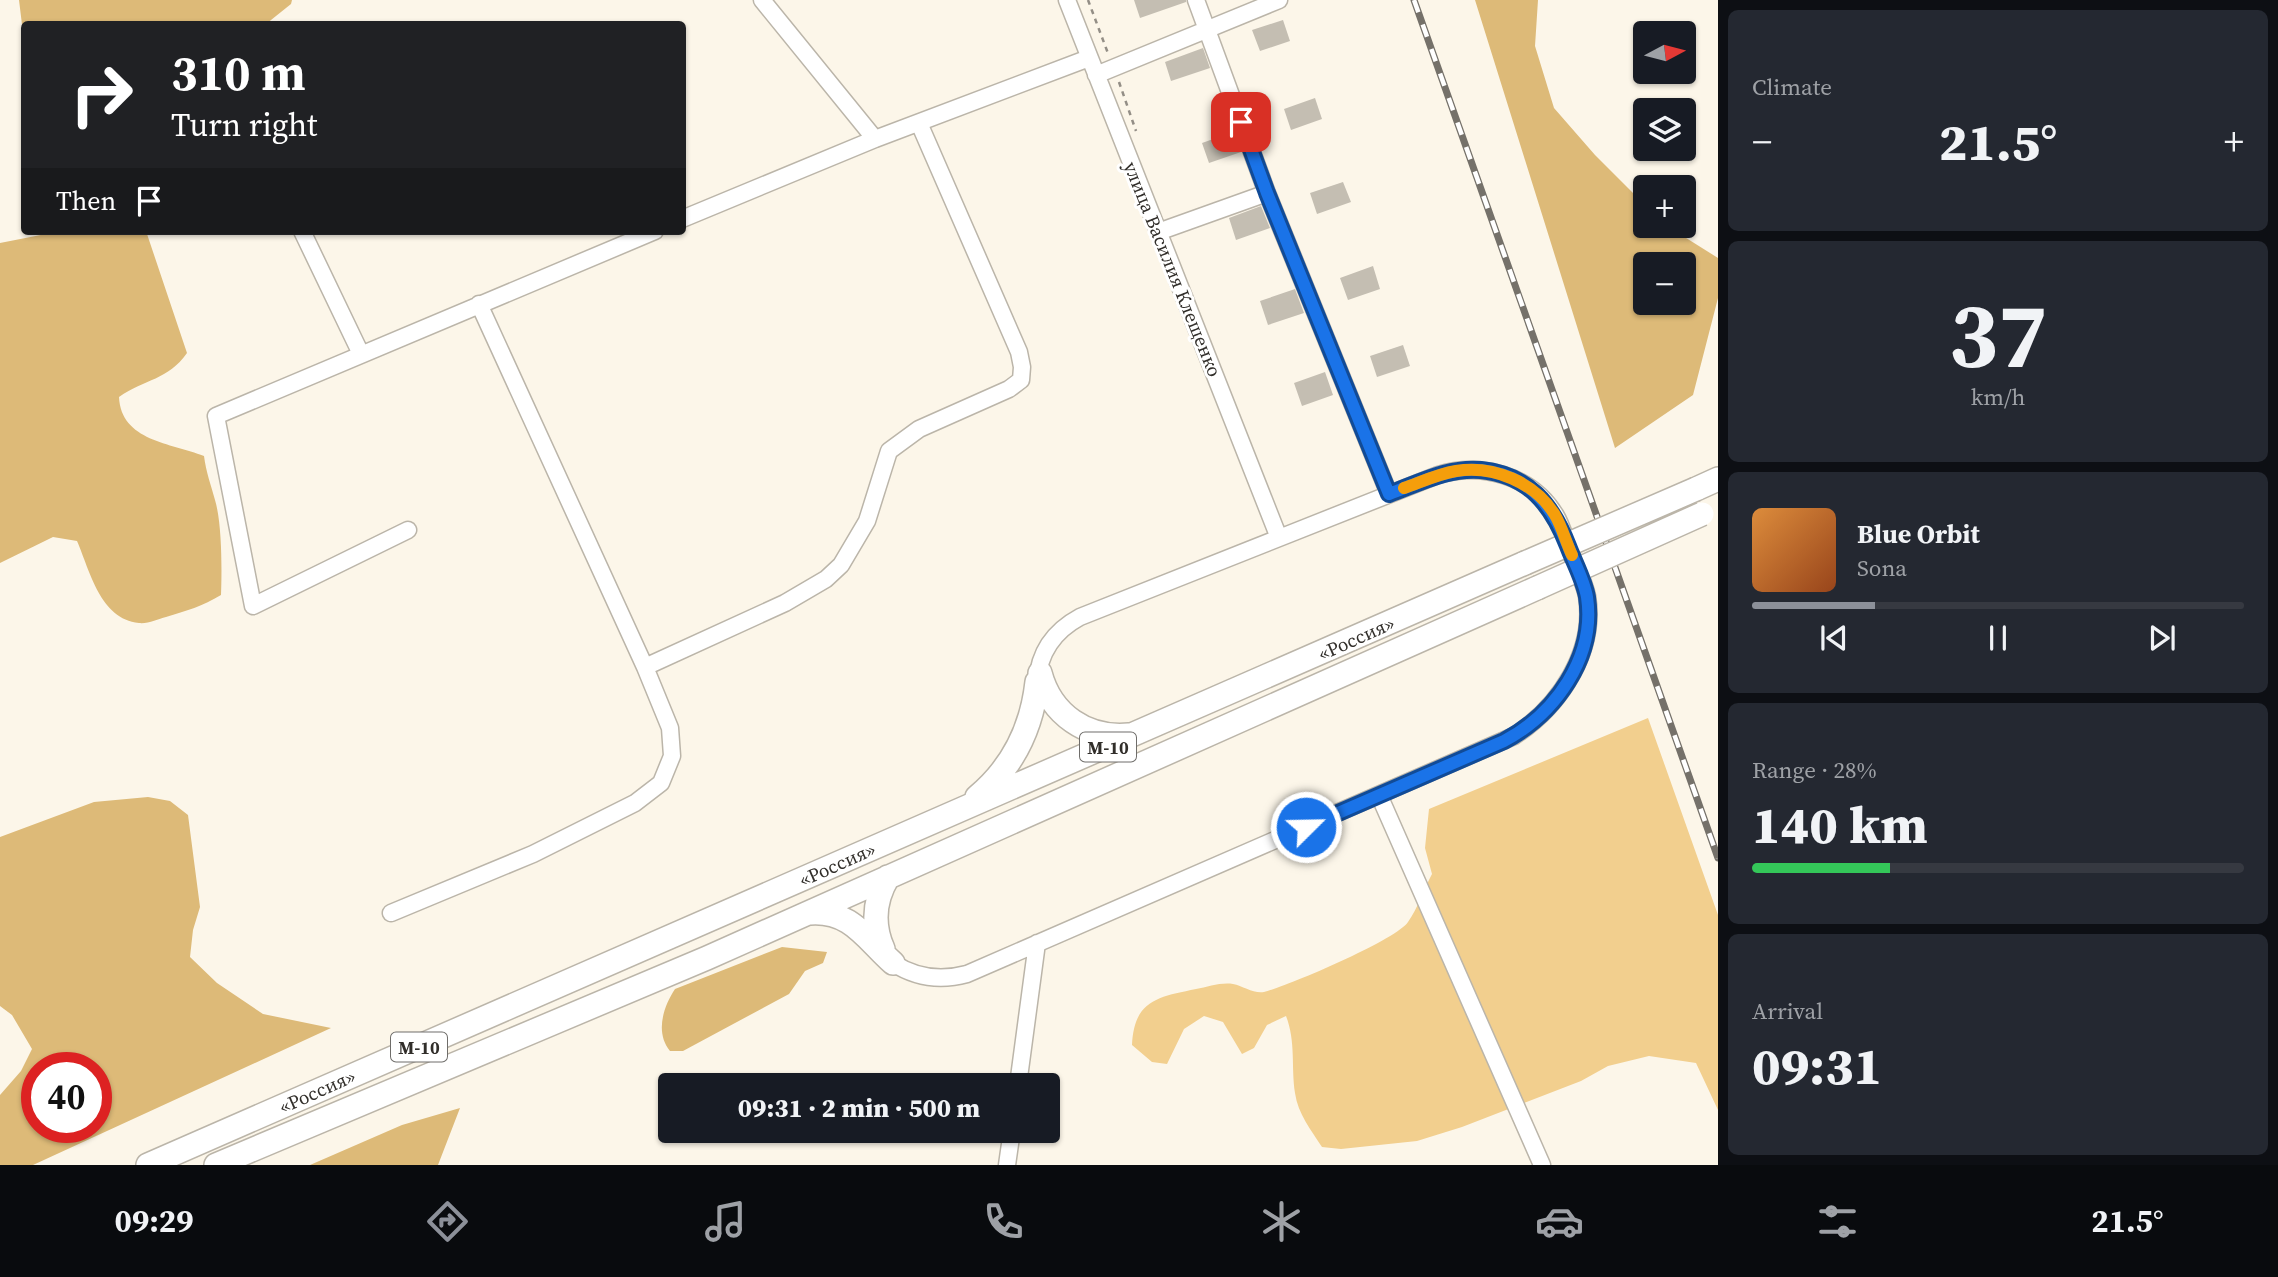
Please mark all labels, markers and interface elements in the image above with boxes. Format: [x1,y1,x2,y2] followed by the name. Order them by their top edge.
[1633,21,1696,84] north arrow
[1633,21,1696,315] map controls
[171,39,306,106] text: 310 m
[56,49,147,140] icon: right
[1752,71,1832,103] text: Climate
[1211,92,1271,152] pin
[1633,98,1696,161] button: layers
[171,103,317,147] text: Turn right
[1222,103,1260,141] icon: arrive
[1939,106,2057,177] text: 21.5°
[1752,116,1772,168] text: −
[2224,116,2244,168] text: +
[1118,157,1228,381] street label: улица Василия Клещенко
[1633,175,1696,238] button: +
[130,182,168,220] icon: arrive
[56,183,116,219] text: Then
[1633,252,1696,315] button: −
[1949,273,2047,397] text: 37
[1971,381,2025,413] text: km/h
[1857,516,1980,552] text: Blue Orbit
[1857,552,1907,584] text: Sona
[1314,610,1398,666] street label: «Россия»
[1815,619,1853,657] icon: previous
[1979,619,2017,657] icon: pause
[2143,619,2181,657] icon: next
[1080,732,1136,762] road number: М-10
[1752,754,1877,786] text: Range · 28%
[1752,789,1928,860] text: 140 km
[1269,790,1343,864] position arrow
[795,836,879,892] street label: «Россия»
[1752,995,1823,1027] text: Arrival
[1752,1030,1882,1101] text: 09:31
[391,1032,447,1062] road number: М-10
[21,1052,112,1143] speed limit sign: 40
[275,1063,359,1119] street label: «Россия»
[738,1090,980,1126] text: 09:31 · 2 min · 500 m
[423,1197,472,1246] icon: directions
[701,1197,750,1246] icon: music
[979,1197,1028,1246] icon: phone
[1257,1197,1306,1246] icon: climate
[1535,1197,1584,1246] icon: car
[1813,1197,1862,1246] icon: filters
[115,1199,194,1243] text: 09:29
[2091,1199,2163,1243] text: 21.5°

